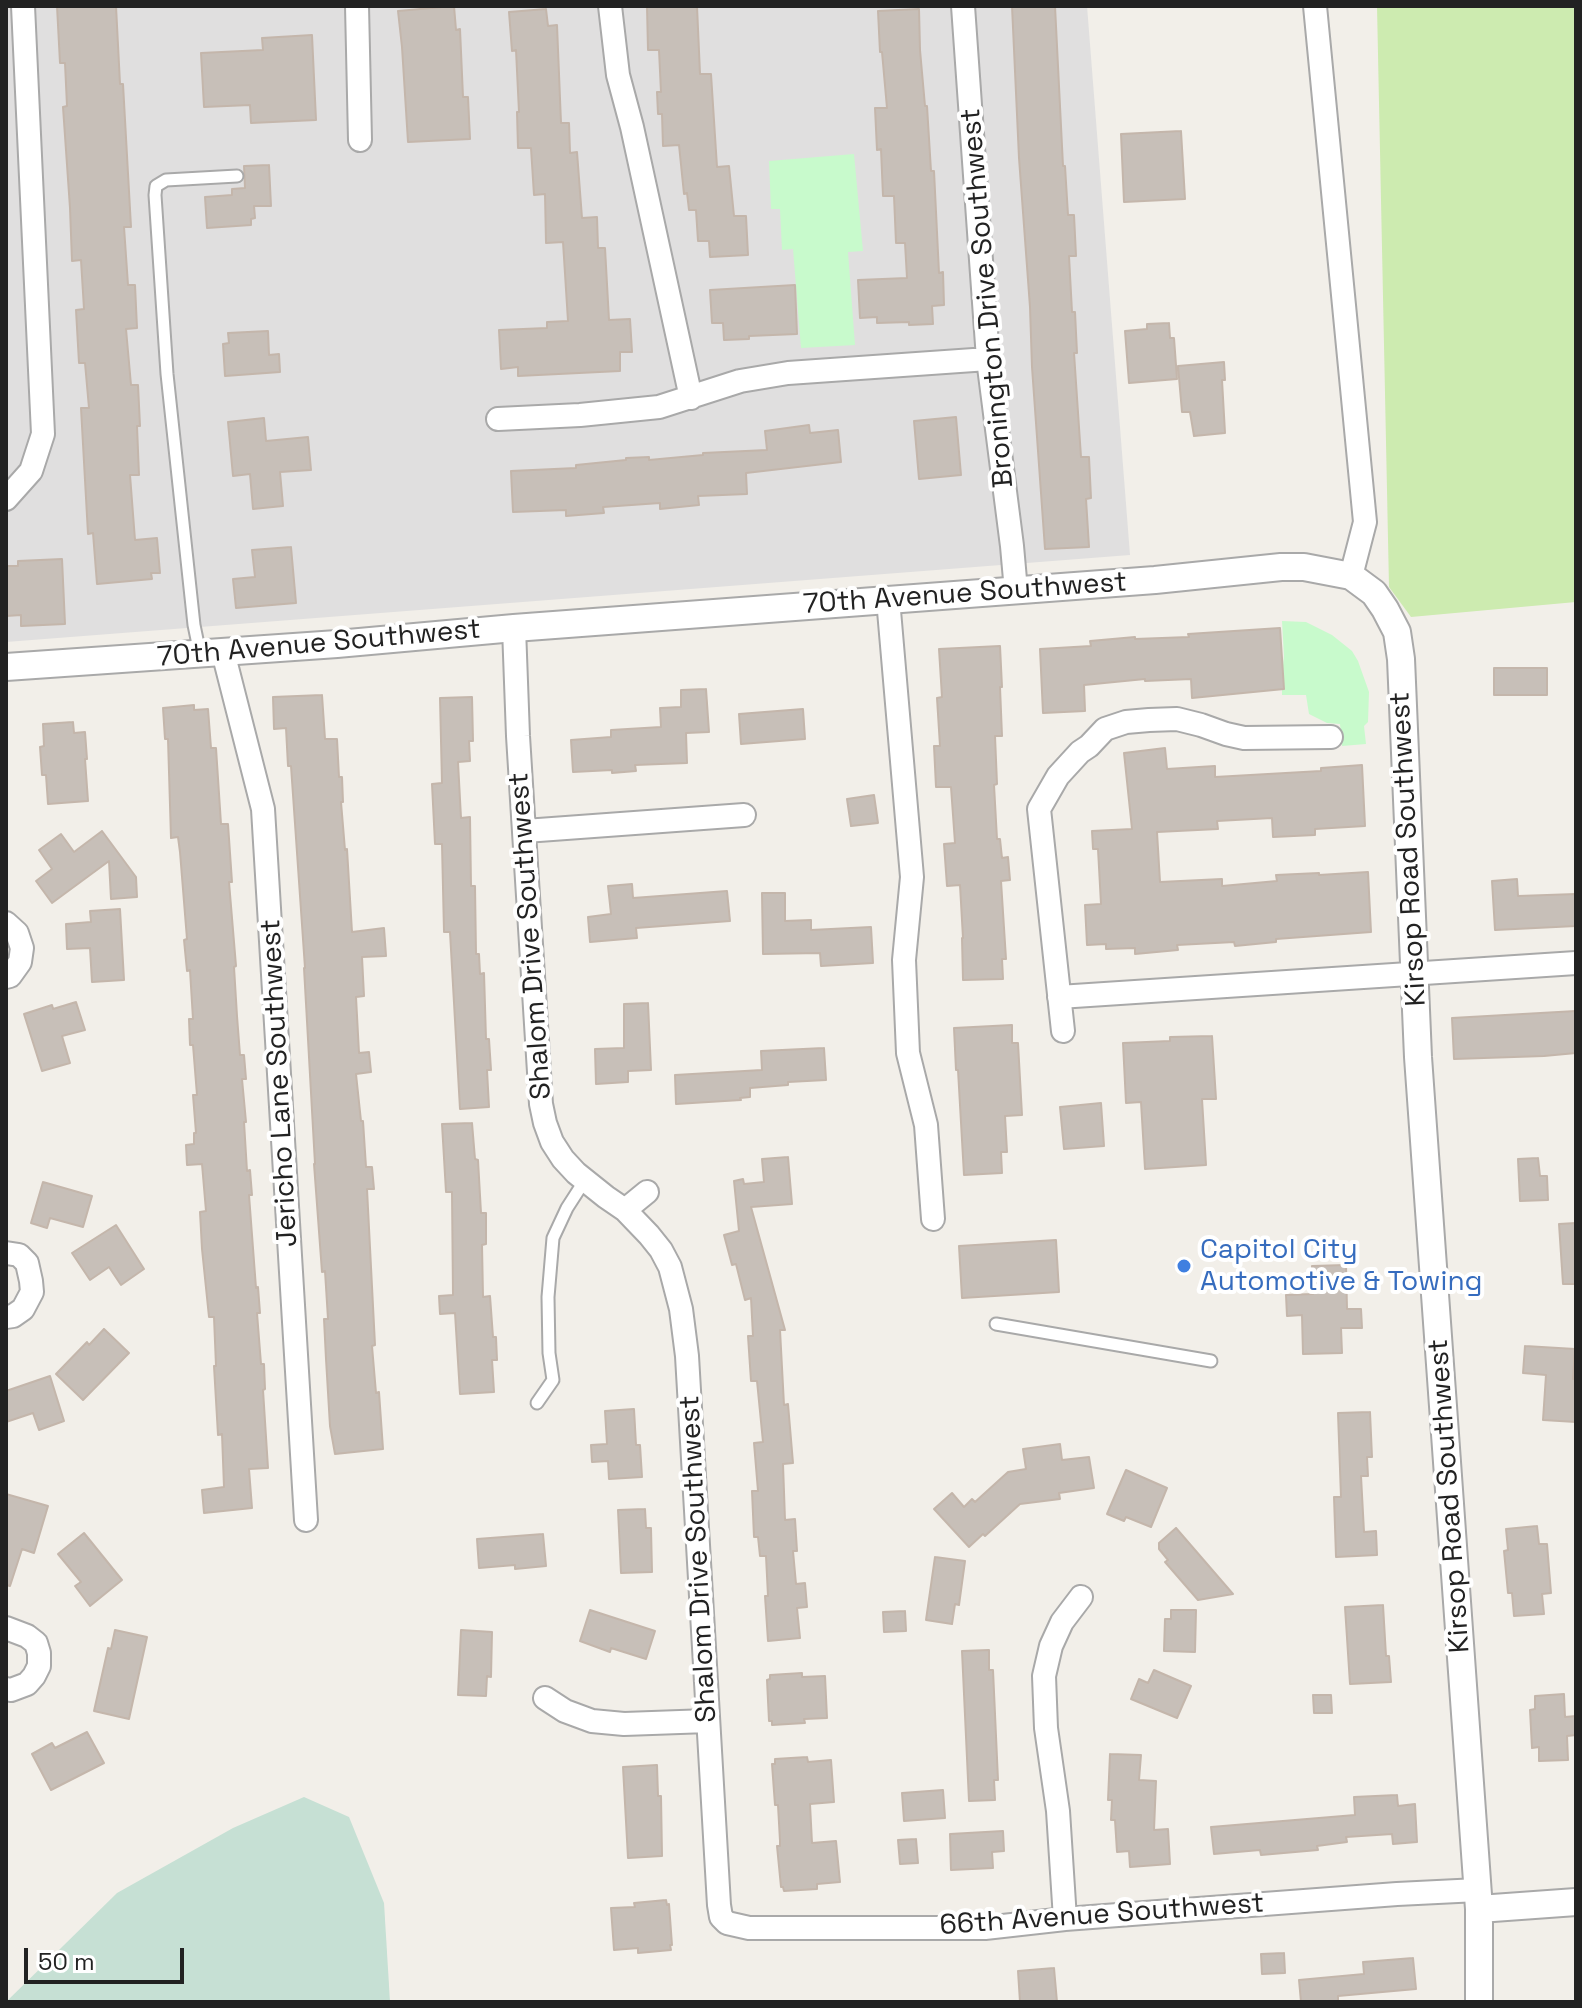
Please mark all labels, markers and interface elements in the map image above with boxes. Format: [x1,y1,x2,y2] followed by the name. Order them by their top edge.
[955,107,1021,489] street label: Bronington Drive Southwest
[802,566,1128,622] street label: 70th Avenue Southwest
[156,613,482,675] street label: 70th Avenue Southwest
[1384,691,1434,1007] street label: Kirsop Road Southwest
[503,771,559,1101] street label: Shalom Drive Southwest
[255,918,305,1248] street label: Jericho Lane Southwest
[1200,1233,1483,1299] place label: Capitol City Automotive & Towing
[1175,1257,1193,1275] marker: Capitol City Automotive & Towing
[1422,1338,1478,1654] street label: Kirsop Road Southwest
[674,1394,724,1724] street label: Shalom Drive Southwest
[939,1887,1265,1943] street label: 66th Avenue Southwest
[28,1932,188,1982] scale bar
[38,1946,95,1977] text: 50 m

